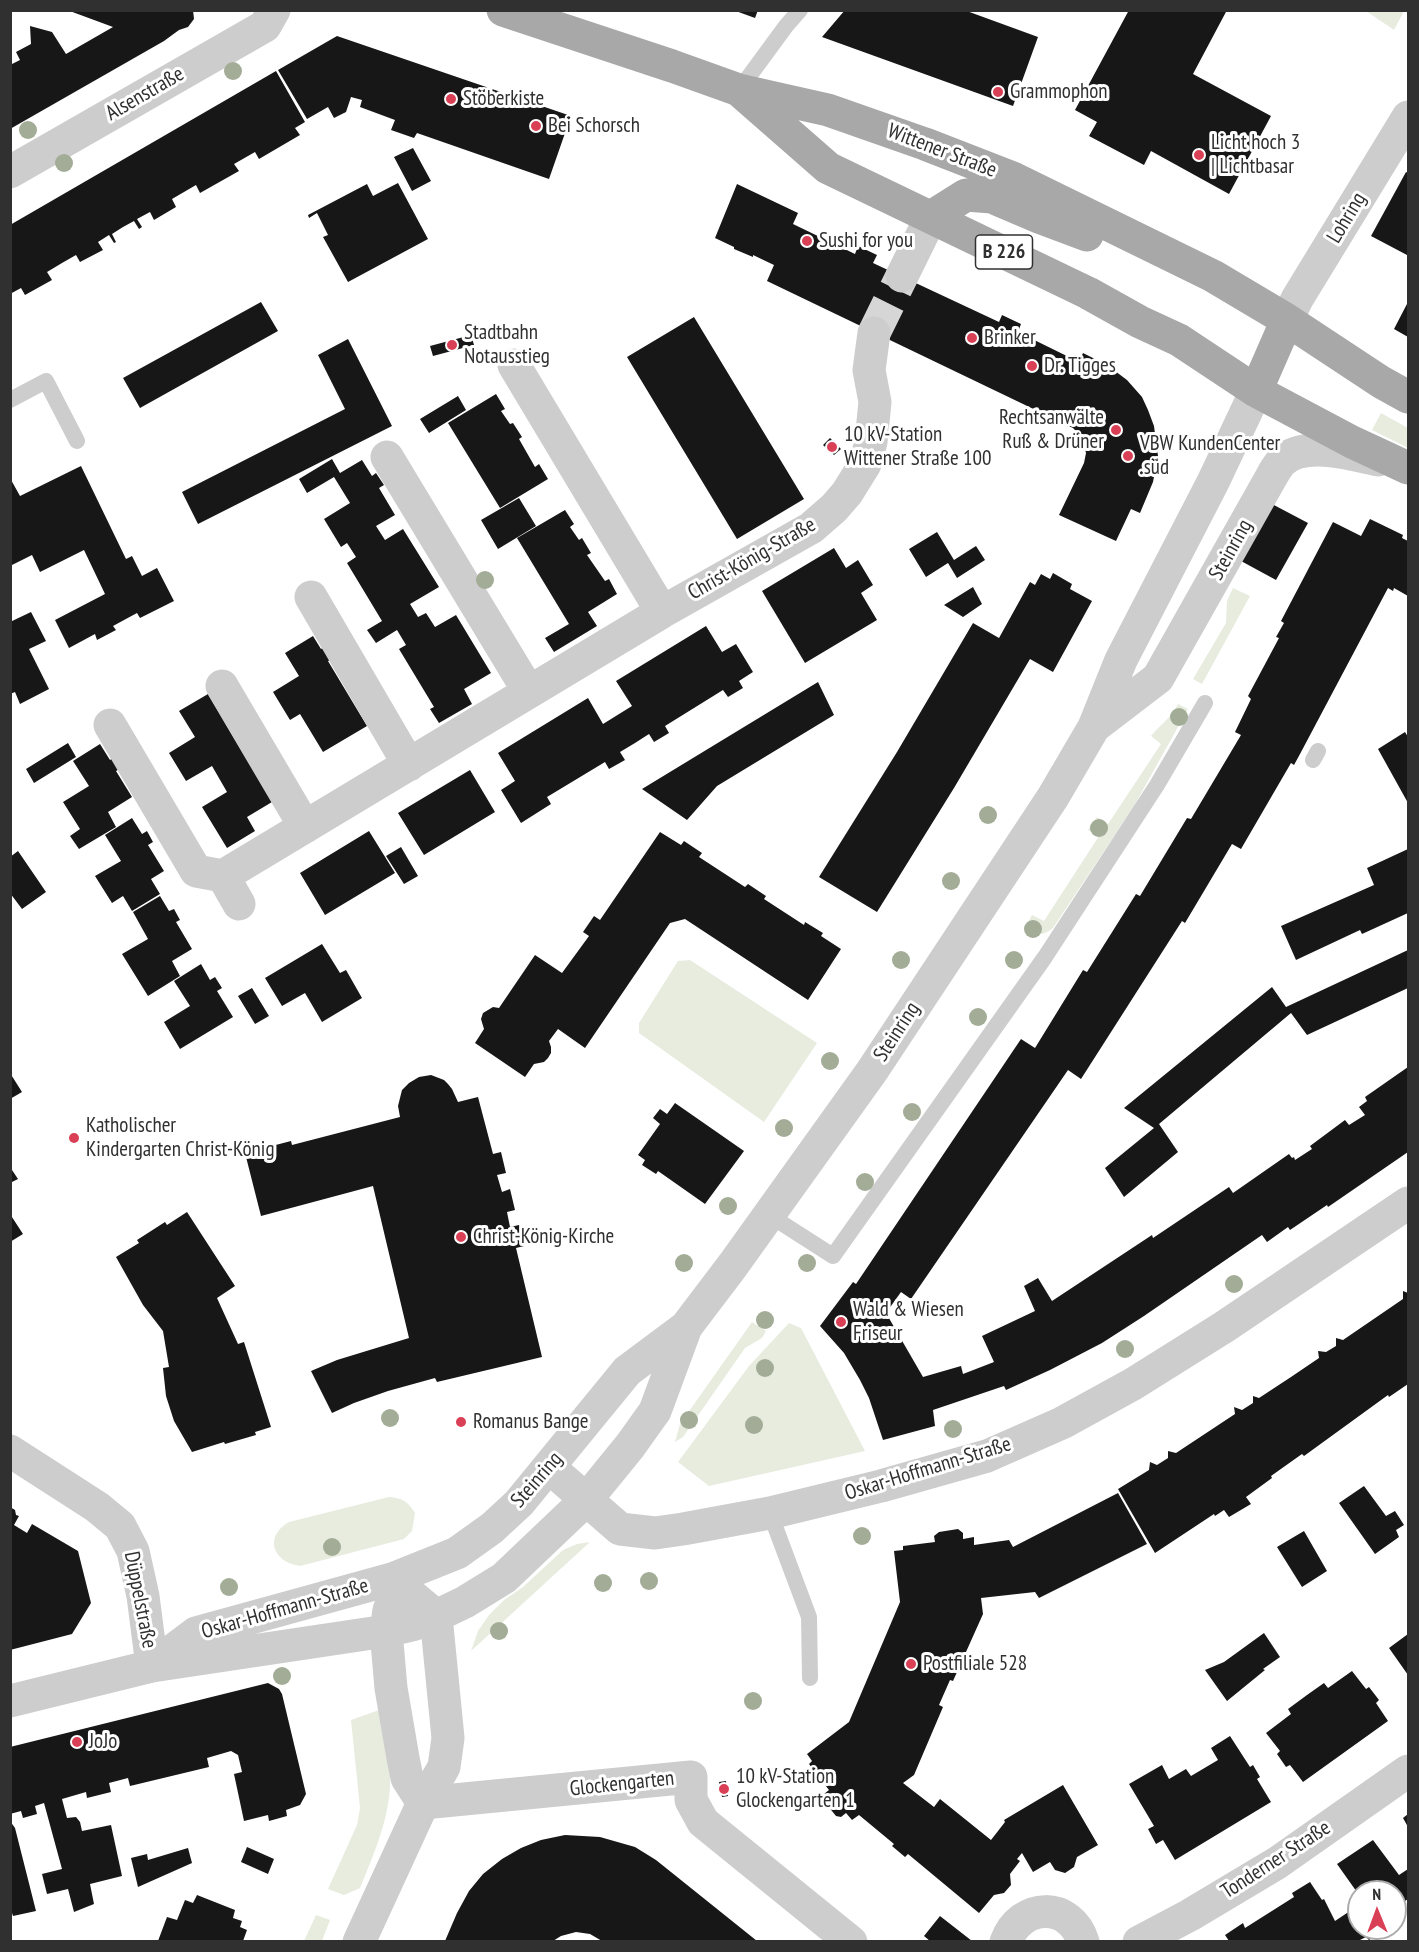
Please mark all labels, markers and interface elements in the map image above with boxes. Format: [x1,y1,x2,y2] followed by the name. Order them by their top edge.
[102,62,188,126] street label: Alsenstraße
[1010,79,1108,105] place label: Grammophon
[991,85,1005,99] marker: Grammophon
[463,86,544,112] place label: Stöberkiste
[444,92,458,106] marker: Stöberkiste
[548,113,640,139] place label: Bei Schorsch
[529,119,543,133] marker: Bei Schorsch
[884,119,1000,183] street label: Wittener Straße
[1211,130,1300,180] place label: Licht hoch 3 | Lichtbasar
[1192,148,1206,162] marker: Licht hoch 3 | Lichtbasar
[1322,188,1372,248] street label: Lohring
[819,228,913,254] place label: Sushi for you
[800,234,814,248] marker: Sushi for you
[976,235,1032,269] road number: B 226
[464,320,550,370] place label: Stadtbahn Notausstieg
[984,325,1036,351] place label: Brinker
[965,331,979,345] marker: Brinker
[445,338,459,352] marker: Stadtbahn Notausstieg
[1044,353,1116,379] place label: Dr. Tigges
[1025,359,1039,373] marker: Dr. Tigges
[999,405,1104,455] place label: Rechtsanwälte Ruß & Drüner
[844,422,991,472] place label: 10 kV-Station Wittener Straße 100
[1109,423,1123,437] marker: Rechtsanwälte Ruß & Drüner
[1140,431,1280,481] place label: VBW KundenCenter .süd
[825,440,839,454] marker: 10 kV-Station Wittener Straße 100
[1121,449,1135,463] marker: VBW KundenCenter .süd
[684,512,820,606] street label: Christ-König-Straße
[1204,515,1258,585] street label: Steinring
[869,998,925,1066] street label: Steinring
[86,1113,274,1163] place label: Katholischer Kindergarten Christ-König
[67,1131,81,1145] marker: Katholischer Kindergarten Christ-König
[473,1224,614,1250] place label: Christ-König-Kirche
[454,1230,468,1244] marker: Christ-König-Kirche
[853,1297,964,1347] place label: Wald & Wiesen Friseur
[834,1315,848,1329] marker: Wald & Wiesen Friseur
[473,1409,589,1435] place label: Romanus Bange
[454,1415,468,1429] marker: Romanus Bange
[842,1432,1014,1506] street label: Oskar-Hoffmann-Straße
[506,1447,568,1513] street label: Steinring
[118,1550,162,1650] street label: Düppelstraße
[199,1573,371,1645] street label: Oskar-Hoffmann-Straße
[923,1651,1027,1677] place label: Postfiliale 528
[904,1657,918,1671] marker: Postfiliale 528
[89,1729,117,1755] place label: JoJo
[70,1735,84,1749] marker: JoJo
[736,1764,855,1814] place label: 10 kV-Station Glockengarten 1
[569,1766,675,1802] street label: Glockengarten
[717,1782,731,1796] marker: 10 kV-Station Glockengarten 1
[1217,1815,1335,1905] street label: Tonderner Straße
[1347,1880,1407,1940] north arrow
[1372,1884,1381,1904] text: N

